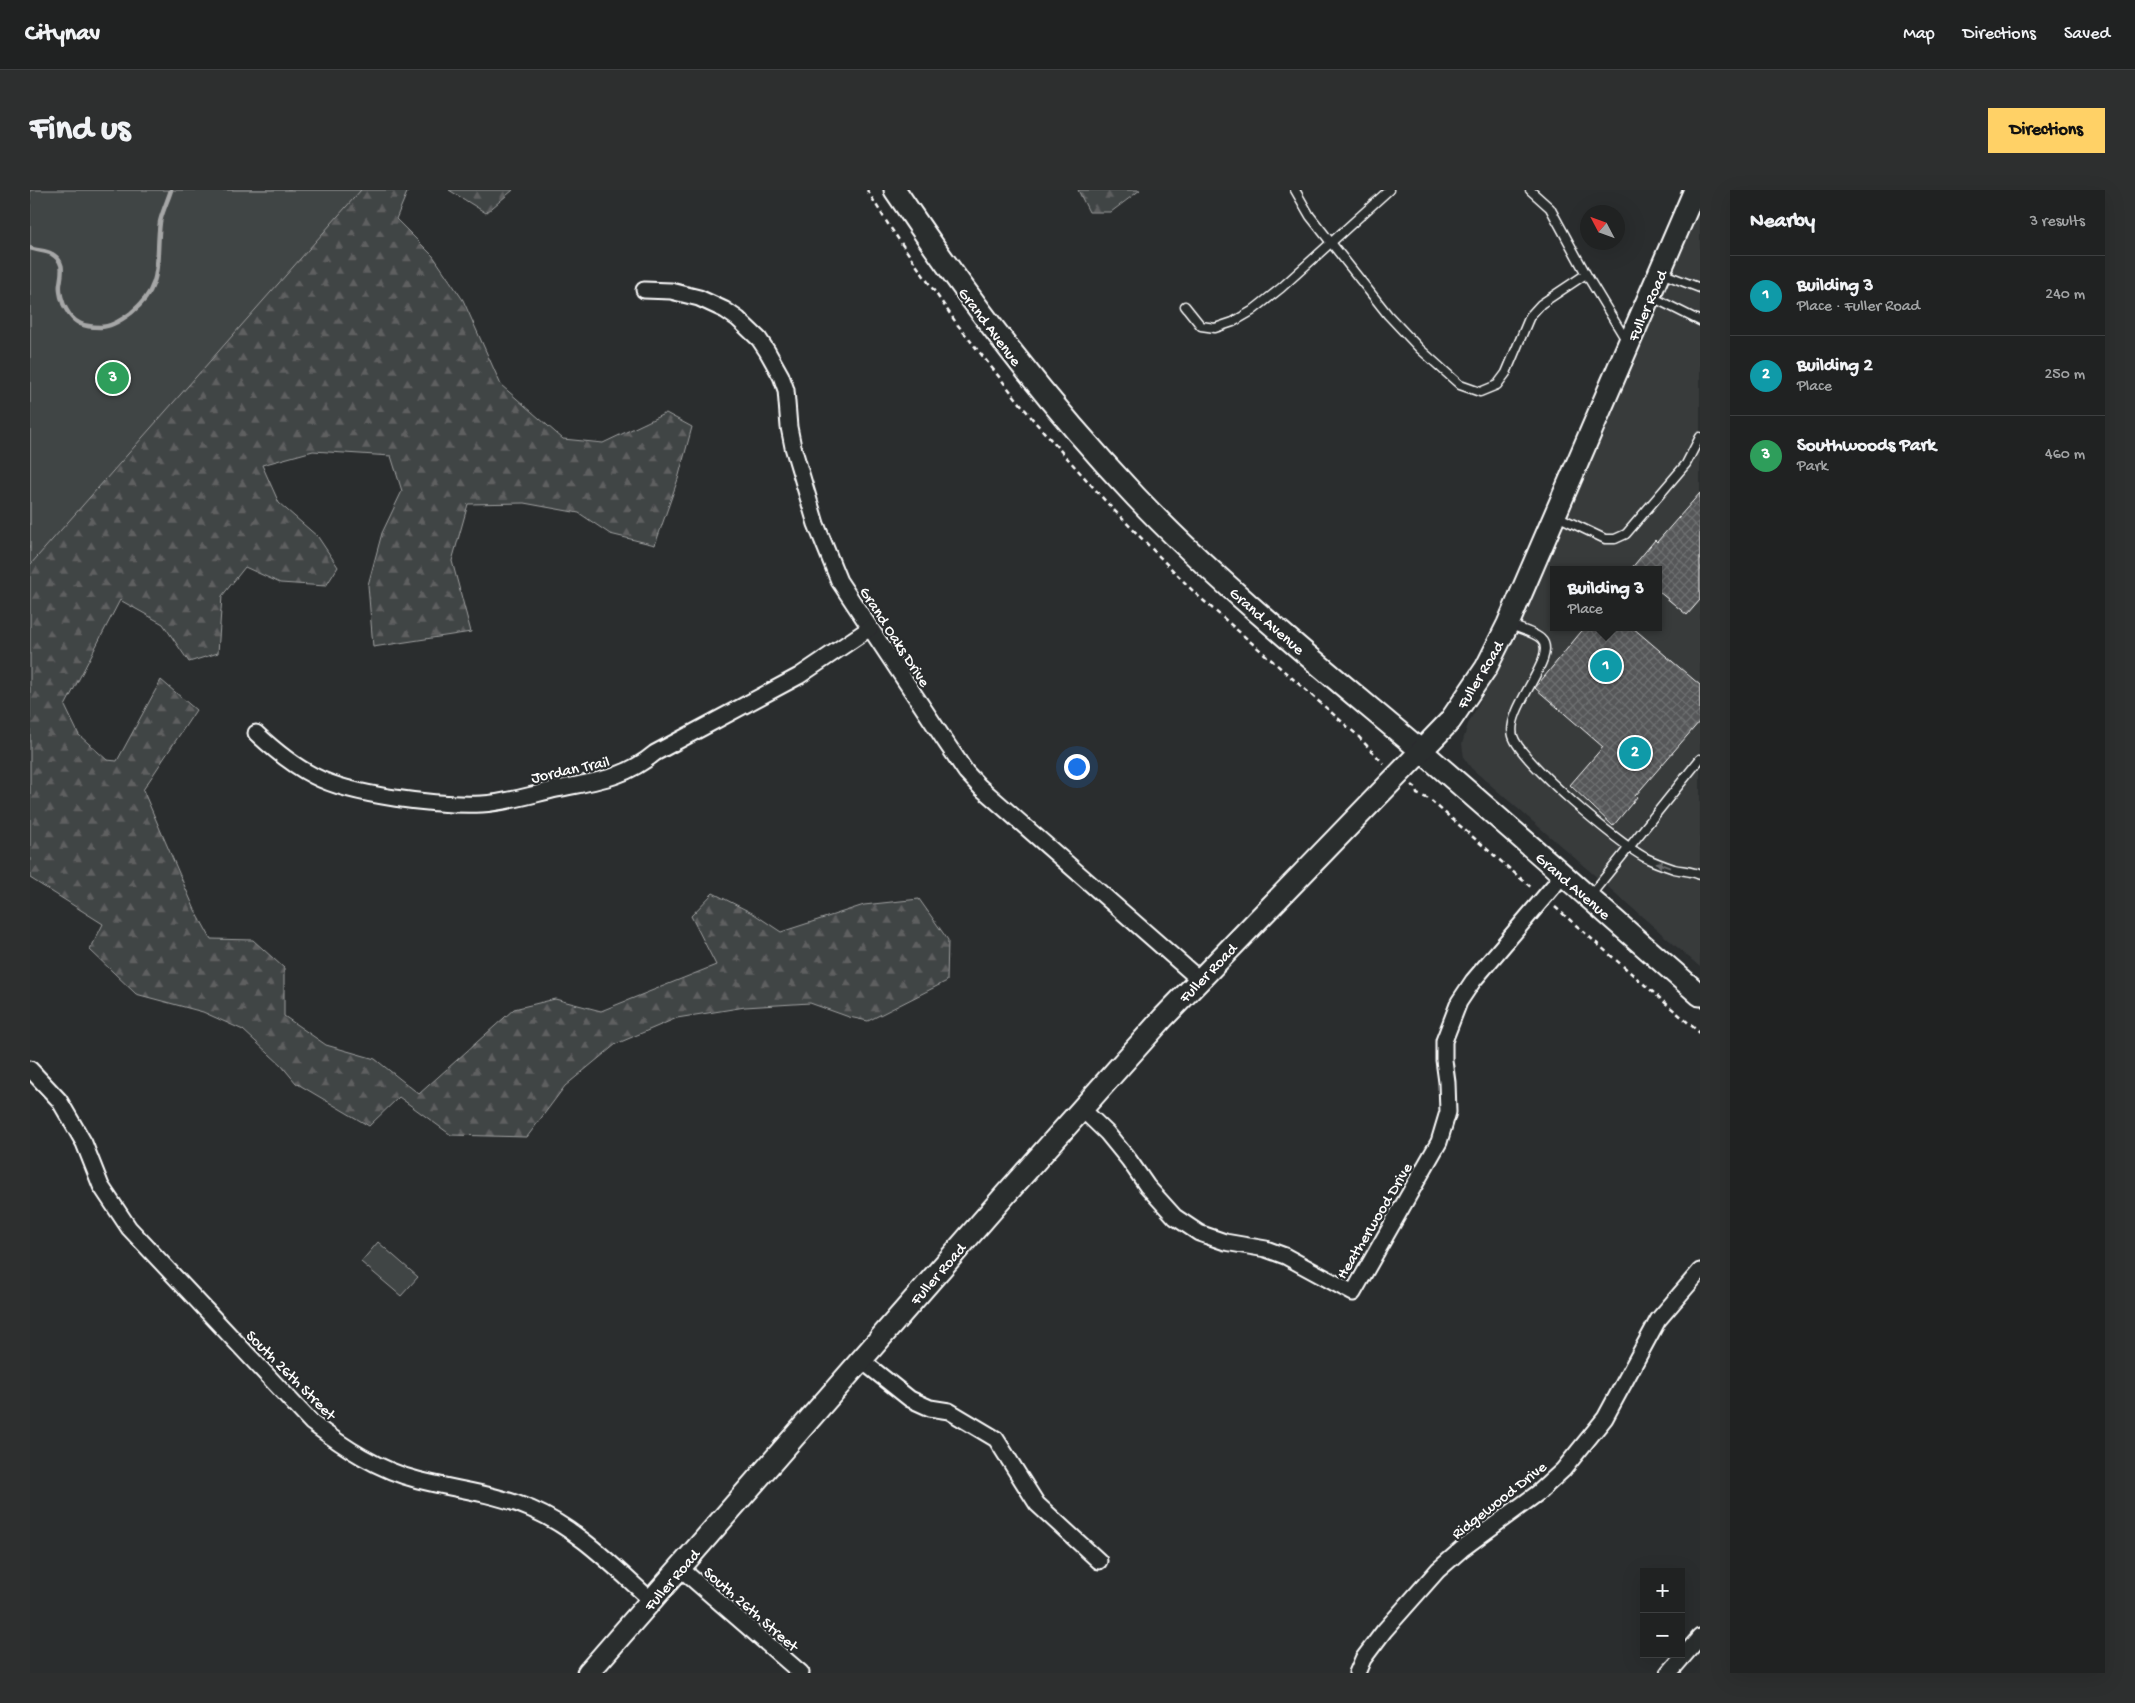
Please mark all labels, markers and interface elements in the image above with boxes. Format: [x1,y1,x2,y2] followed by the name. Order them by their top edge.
[25,20,100,49] text: Citynav
[1903,24,1935,45] text: Map
[1963,24,2036,45] text: Directions
[2064,24,2110,45] text: Saved
[1988,108,2105,153] button: Directions
[30,110,130,151] text: Find us
[1580,205,1625,250] north arrow
[1750,210,1815,235] text: Nearby
[2030,213,2085,232] text: 3 results
[1625,267,1674,346] street label: Fuller Road
[1797,275,1873,298] text: Building 3
[952,285,1024,372] street label: Grand Avenue
[1763,286,1769,305] text: 1
[2045,286,2085,305] text: 240 m
[1797,298,1920,317] text: Place · Fuller Road
[1797,355,1873,378] text: Building 2
[97,359,129,397] pin: 3
[1762,366,1770,385] text: 2
[2045,366,2085,385] text: 250 m
[1797,378,1832,397] text: Place
[1797,435,1936,458] text: Southwoods Park
[1762,446,1770,465] text: 3
[2045,446,2085,465] text: 460 m
[1797,458,1828,477] text: Park
[1550,566,1662,631] popup
[1568,578,1644,601] text: Building 3
[854,584,933,692] street label: Grand Oaks Drive
[1224,585,1308,661] street label: Grand Avenue
[1568,601,1603,620] text: Place
[1454,637,1510,714] street label: Fuller Road
[1590,647,1622,685] pin: 1
[1619,734,1651,772] pin: 2
[530,754,612,789] street label: Jordan Trail
[1064,754,1090,780] your location
[1530,850,1614,926] street label: Grand Avenue
[1655,861,1670,869] one-way arrow
[1176,940,1244,1009] street label: Fuller Road
[1334,1160,1419,1283] street label: Heatherwood Drive
[907,1239,973,1311] street label: Fuller Road
[240,1327,340,1427] street label: South 26th Street
[1449,1458,1552,1545] street label: Ridgewood Drive
[641,1545,707,1617] street label: Fuller Road
[698,1564,802,1658] street label: South 26th Street
[1640,1568,1685,1658] map controls
[1640,1568,1685,1613] button: +
[1640,1613,1685,1658] button: −

